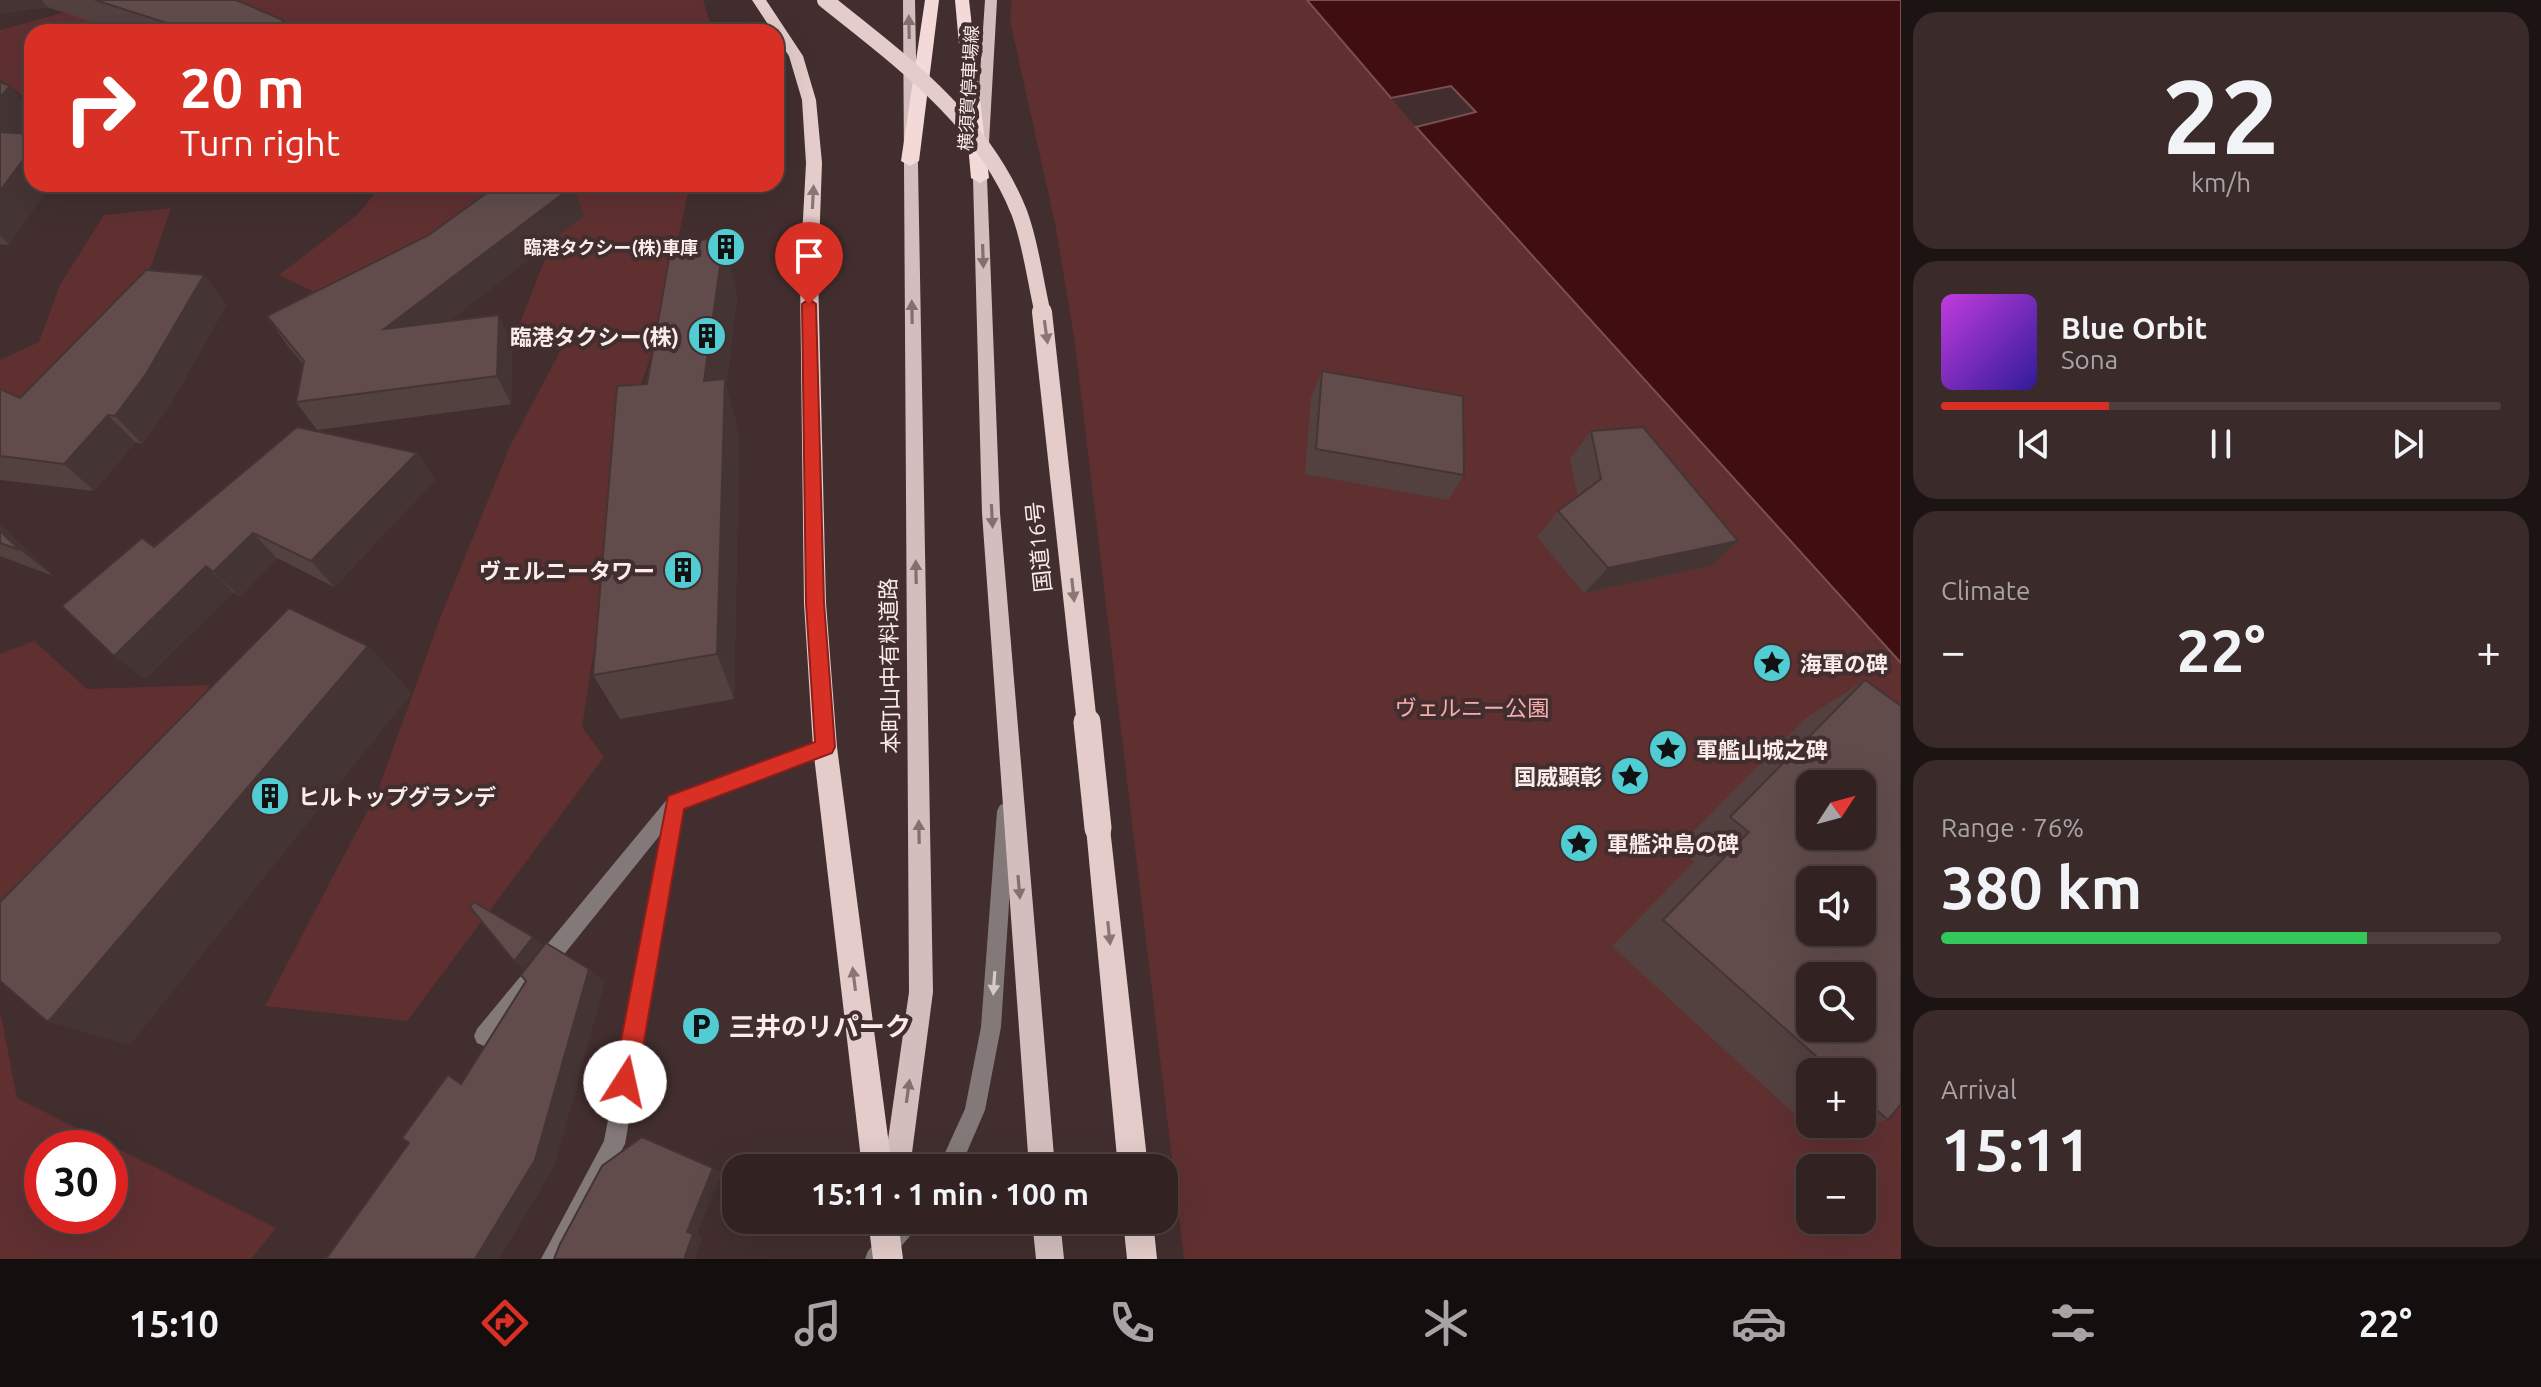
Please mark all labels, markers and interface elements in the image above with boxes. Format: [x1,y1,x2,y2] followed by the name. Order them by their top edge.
[903,14,915,39] one-way arrow
[955,25,981,151] street label: 横須賀停車場線
[48,56,152,160] icon: right
[180,56,305,119] text: 20 m
[2162,57,2280,174] text: 22
[180,122,340,163] text: Turn right
[2191,168,2251,197] text: km/h
[806,184,819,209] one-way arrow
[775,222,843,304] pin
[705,226,747,268] building icon: 臨港タクシー(株)車庫
[787,234,831,278] icon: arrive
[524,237,698,258] place label: 臨港タクシー(株)車庫
[977,244,989,269] one-way arrow
[906,299,918,324] one-way arrow
[2061,311,2207,345] text: Blue Orbit
[686,315,728,357] building icon: 臨港タクシー(株)
[1039,320,1052,345] one-way arrow
[510,324,679,350] place label: 臨港タクシー(株)
[2061,345,2118,374] text: Sona
[2012,422,2056,466] icon: previous
[2199,422,2243,466] icon: pause
[2386,422,2430,466] icon: next
[1021,501,1055,593] street label: 国道16号
[985,504,998,529] one-way arrow
[662,549,704,591] building icon: ヴェルニータワー
[479,558,655,583] place label: ヴェルニータワー
[910,559,922,584] one-way arrow
[1941,576,2030,605] text: Climate
[875,578,903,754] street label: 本町山中有料道路
[1067,578,1080,603] one-way arrow
[2177,616,2265,683] text: 22°
[1941,626,1966,675] text: −
[2476,626,2501,675] text: +
[1751,642,1793,684] place icon: 海軍の碑
[1800,651,1888,676] place label: 海軍の碑
[1395,695,1549,720] park label: ヴェルニー公園
[1647,728,1689,770] place icon: 軍艦山城之碑
[1696,737,1828,762] place label: 軍艦山城之碑
[1609,755,1651,797] place icon: 国威顕彰
[1514,764,1602,789] place label: 国威顕彰
[1796,770,1876,850] north arrow
[1796,770,1876,1234] map controls
[249,775,291,817] building icon: ヒルトップグランデ
[298,784,496,809] place label: ヒルトップグランデ
[1941,813,2084,842] text: Range · 76%
[913,819,925,844] one-way arrow
[1558,822,1600,864] place icon: 軍艦沖島の碑
[1607,831,1739,856] place label: 軍艦沖島の碑
[1941,853,2142,920] text: 380 km
[1796,866,1876,946] button: sound
[1013,874,1026,899] one-way arrow
[1102,921,1115,946] one-way arrow
[1796,962,1876,1042] button: search
[847,967,860,992] one-way arrow
[987,971,1000,996] one-way arrow
[680,1005,722,1047] parking icon: 三井のリパーク
[729,1012,911,1041] place label: 三井のリパーク
[583,1040,667,1124] position arrow
[1796,1058,1876,1138] button: +
[1941,1075,2017,1104] text: Arrival
[902,1078,915,1103] one-way arrow
[1941,1115,2091,1182] text: 15:11
[24,1130,128,1234] speed limit sign: 30
[1796,1154,1876,1234] button: −
[811,1177,1089,1211] text: 15:11 · 1 min · 100 m
[477,1295,533,1351] icon: directions
[790,1295,846,1351] icon: music
[1104,1295,1160,1351] icon: phone
[1418,1295,1474,1351] icon: climate
[1731,1295,1787,1351] icon: car
[2045,1295,2101,1351] icon: filters
[129,1303,219,1344] text: 15:10
[2359,1303,2412,1344] text: 22°

